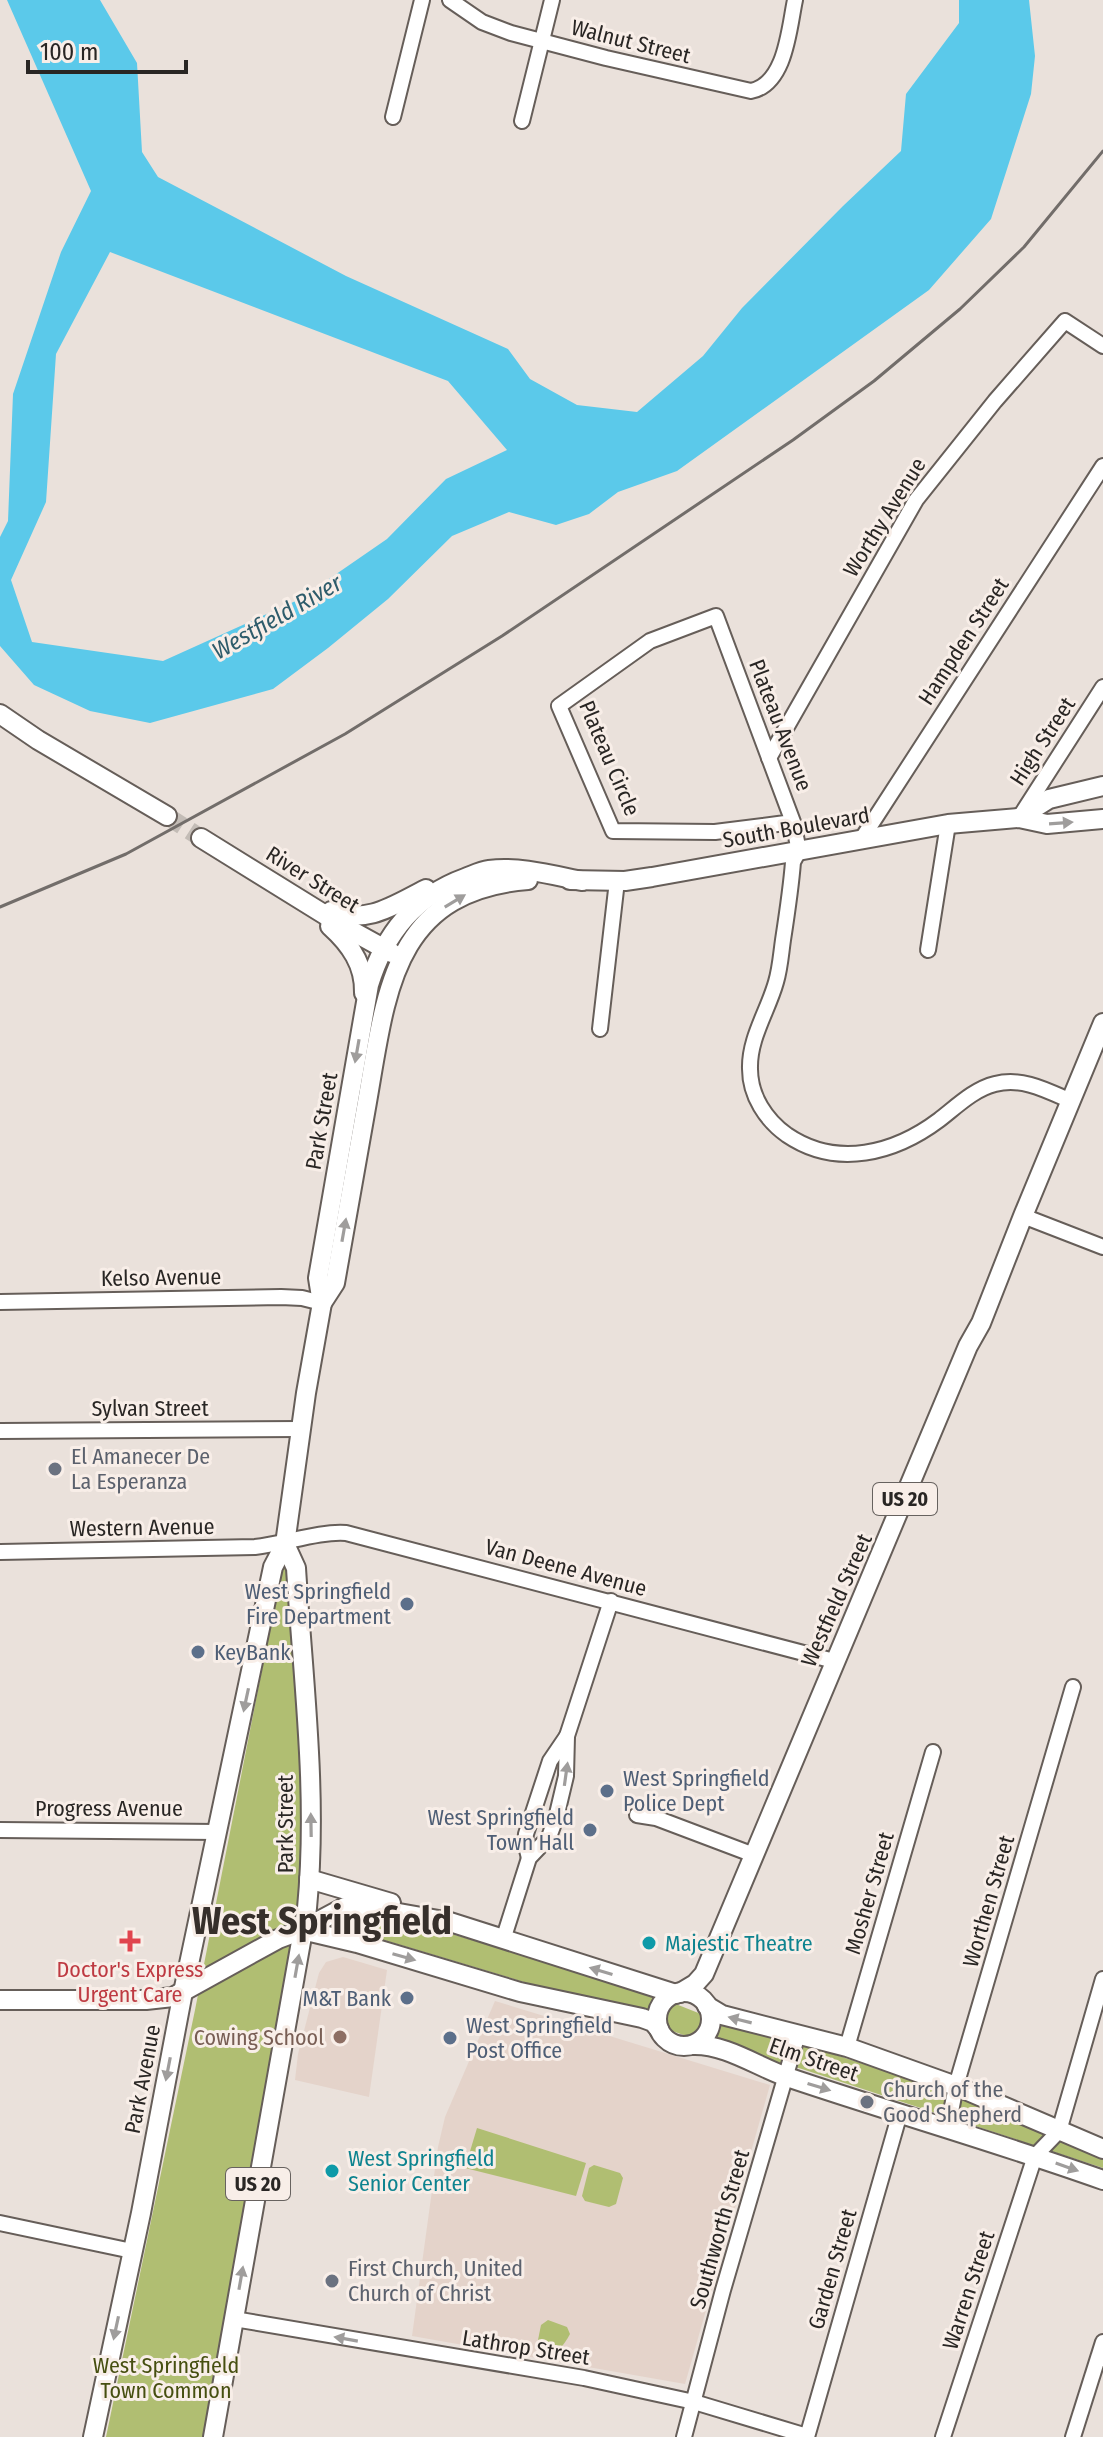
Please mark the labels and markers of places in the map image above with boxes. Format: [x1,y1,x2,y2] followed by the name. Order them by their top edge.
[71,1443,210,1495] place label: El Amanecer De La Esperanza
[46,1460,64,1478] marker: El Amanecer De La Esperanza
[244,1578,392,1630] place label: West Springfield Fire Department
[398,1595,416,1613] marker: West Springfield Fire Department
[214,1639,291,1666] place label: KeyBank
[189,1643,207,1661] marker: KeyBank
[623,1765,770,1817] place label: West Springfield Police Dept
[598,1782,616,1800] marker: West Springfield Police Dept
[427,1804,574,1856] place label: West Springfield Town Hall
[581,1821,599,1839] marker: West Springfield Town Hall
[119,1930,141,1952] marker: Doctor's Express Urgent Care
[665,1930,813,1957] place label: Majestic Theatre
[640,1934,658,1952] marker: Majestic Theatre
[57,1956,203,2008] place label: Doctor's Express Urgent Care
[302,1985,392,2012] place label: M&T Bank
[398,1989,416,2007] marker: M&T Bank
[466,2012,613,2064] place label: West Springfield Post Office
[194,2024,324,2051] place label: Cowing School
[331,2028,349,2046] marker: Cowing School
[441,2029,459,2047] marker: West Springfield Post Office
[883,2076,1022,2128] place label: Church of the Good Shepherd
[858,2093,876,2111] marker: Church of the Good Shepherd
[348,2145,495,2197] place label: West Springfield Senior Center
[323,2162,341,2180] marker: West Springfield Senior Center
[348,2255,523,2307] place label: First Church, United Church of Christ
[323,2272,341,2290] marker: First Church, United Church of Christ

